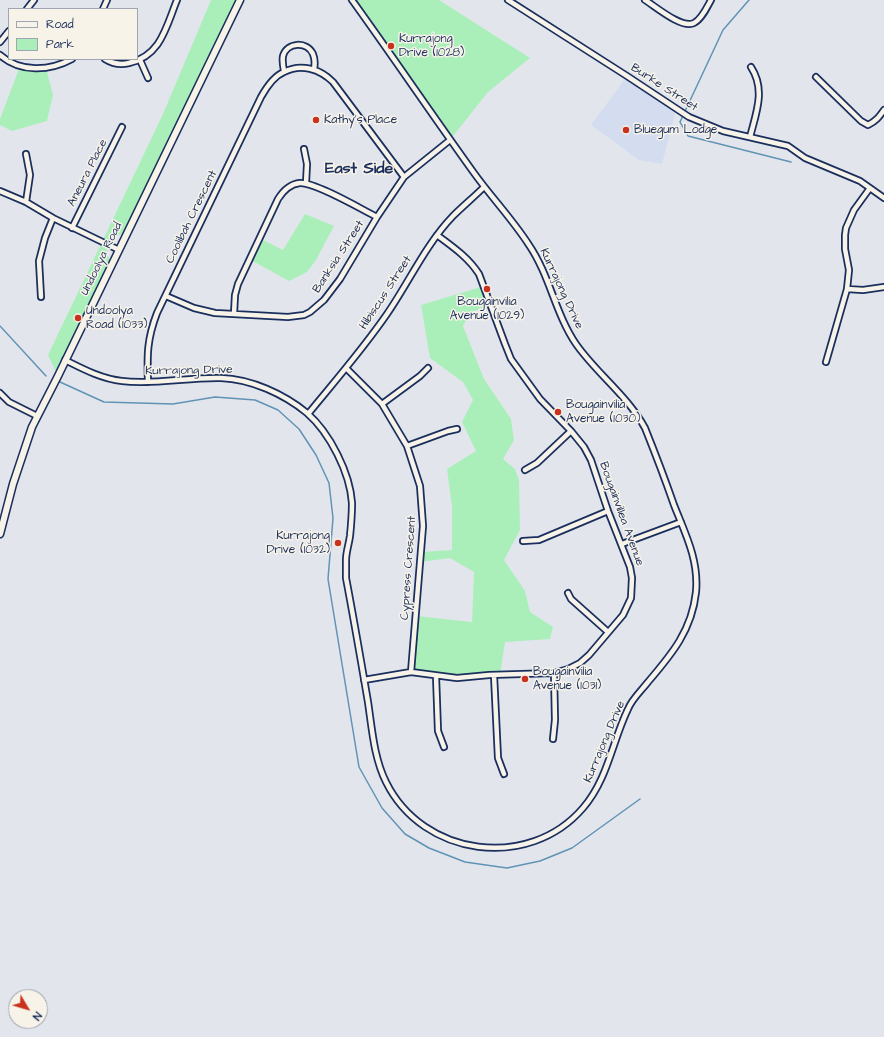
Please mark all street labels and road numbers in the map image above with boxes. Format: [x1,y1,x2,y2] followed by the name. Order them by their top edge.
[628,61,700,115] street label: Burke Street
[65,137,111,209] street label: Aneura Place
[163,168,221,266] street label: Coolibah Crescent
[310,218,368,296] street label: Banksia Street
[78,220,126,298] street label: Undoolya Road
[536,246,586,332] street label: Kurrajong Drive
[357,253,415,333] street label: Hibiscus Street
[145,363,233,379] street label: Kurrajong Drive
[595,460,647,568] street label: Bougainvillea Avenue
[398,515,420,621] street label: Cypress Crescent
[581,699,629,785] street label: Kurrajong Drive

